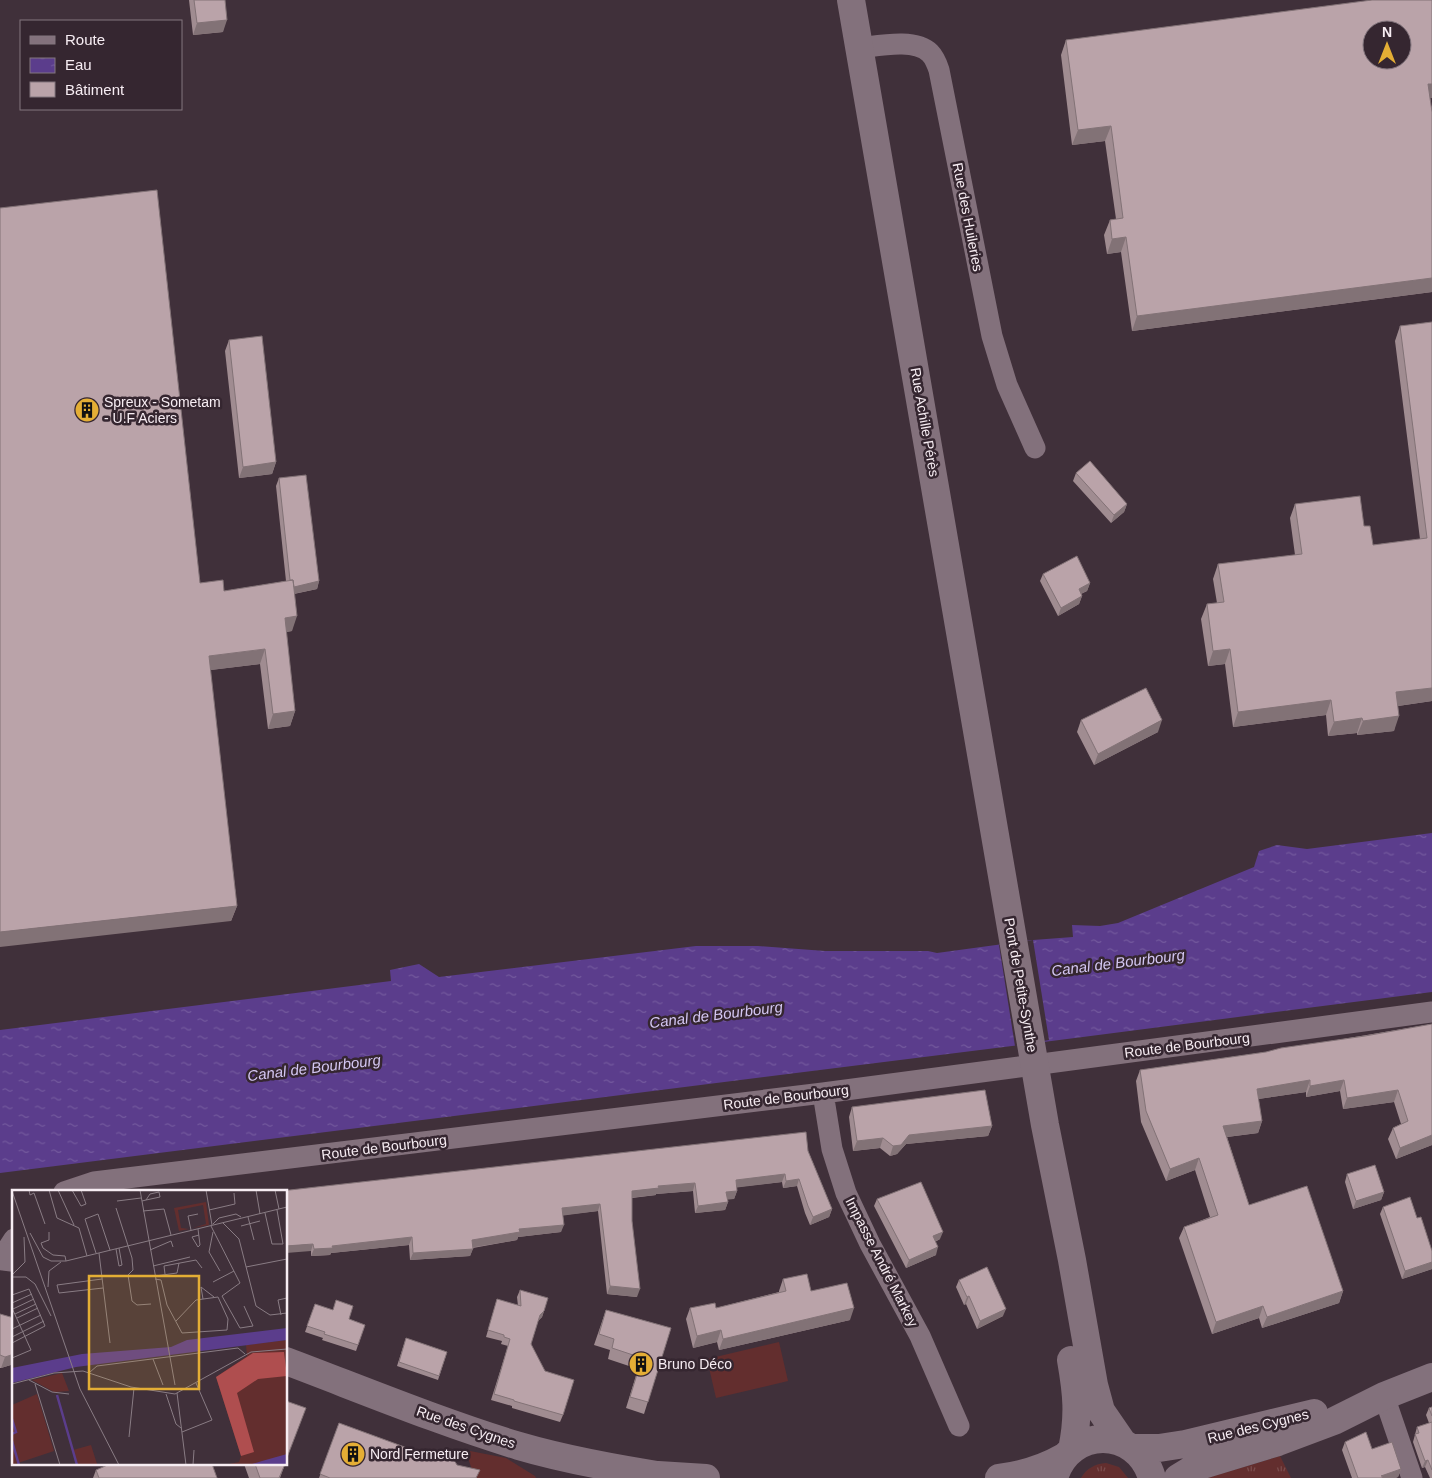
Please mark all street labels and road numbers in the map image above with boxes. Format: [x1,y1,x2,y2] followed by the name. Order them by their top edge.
[950,161,986,273] street label: Rue des Huileries
[908,366,942,478] street label: Rue Achille Pérès
[1001,917,1041,1054] street label: Pont de Petite-Synthe
[1123,1029,1251,1061] street label: Route de Bourbourg
[722,1081,850,1113] street label: Route de Bourbourg
[320,1131,448,1163] street label: Route de Bourbourg
[842,1195,922,1329] street label: Impasse André Markey
[414,1403,518,1451] street label: Rue des Cygnes
[1206,1406,1310,1446] street label: Rue des Cygnes

